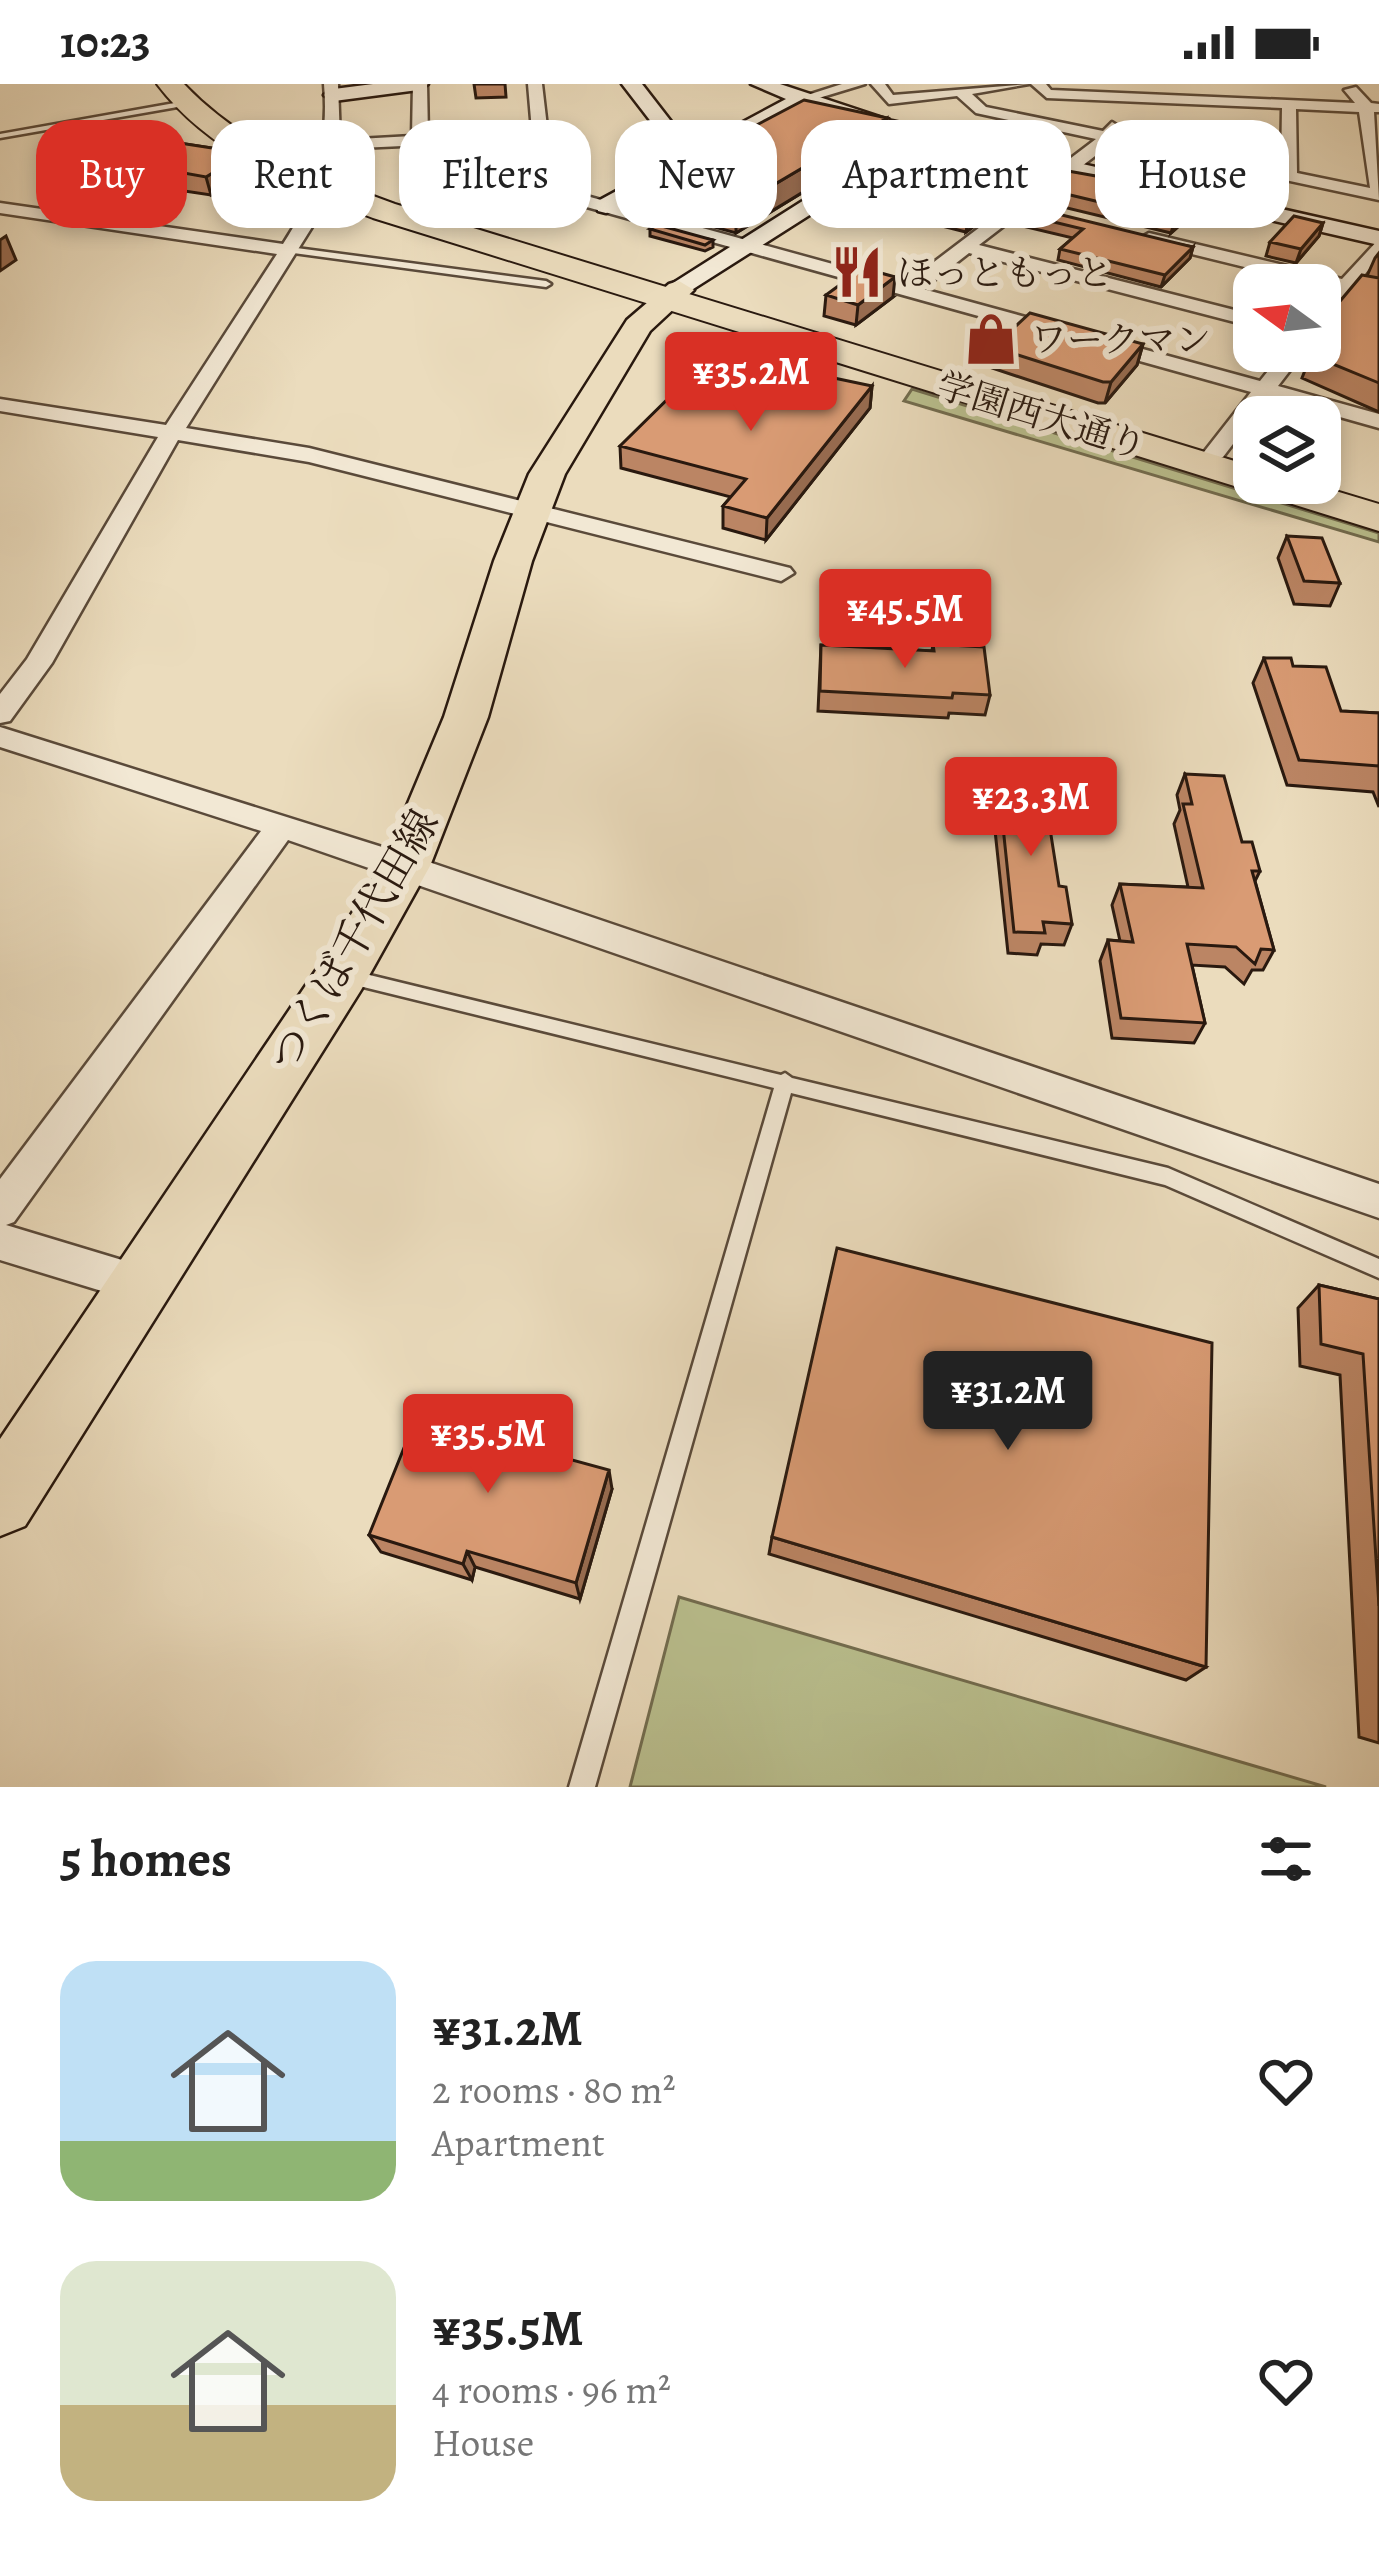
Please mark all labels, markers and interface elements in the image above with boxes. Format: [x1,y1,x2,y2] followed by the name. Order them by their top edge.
[60,11,151,73] text: 10:23
[36,120,187,228] chip: Buy
[211,120,375,228] chip: Rent
[399,120,591,228] chip: Filters
[615,120,777,228] chip: New
[801,120,1071,228] chip: Apartment
[1095,120,1289,228] chip: House
[828,243,886,301] restaurant icon: ほっともっと
[897,248,1113,297] place label: ほっともっと
[1233,264,1341,372] north arrow
[1233,264,1341,504] map controls
[962,310,1020,368] shop icon: ワークマン
[1031,315,1211,364] place label: ワークマン
[653,332,849,434] pin: ¥35.2M
[692,344,810,397] text: ¥35.2M
[931,360,1152,470] street label: 学園西大通り
[1233,396,1341,504] button: layers
[807,569,1003,671] pin: ¥45.5M
[846,581,964,634] text: ¥45.5M
[933,757,1129,859] pin: ¥23.3M
[972,769,1090,822] text: ¥23.3M
[255,799,452,1082] street label: つくば千代田線
[910,1351,1106,1453] pin: ¥31.2M
[950,1363,1066,1416] text: ¥31.2M
[390,1394,586,1496] pin: ¥35.5M
[430,1406,546,1459] text: ¥35.5M
[60,1824,232,1894] text: 5 homes
[1253,1826,1319,1892] icon: filters
[432,1993,583,2063] text: ¥31.2M
[156,2009,300,2153] icon: home
[1253,2048,1319,2114] icon: heart
[432,2063,676,2116] text: 2 rooms · 80 m²
[432,2116,605,2169] text: Apartment
[432,2293,584,2363] text: ¥35.5M
[156,2309,300,2453] icon: home
[1253,2348,1319,2414] icon: heart
[432,2363,671,2416] text: 4 rooms · 96 m²
[432,2416,534,2469] text: House

